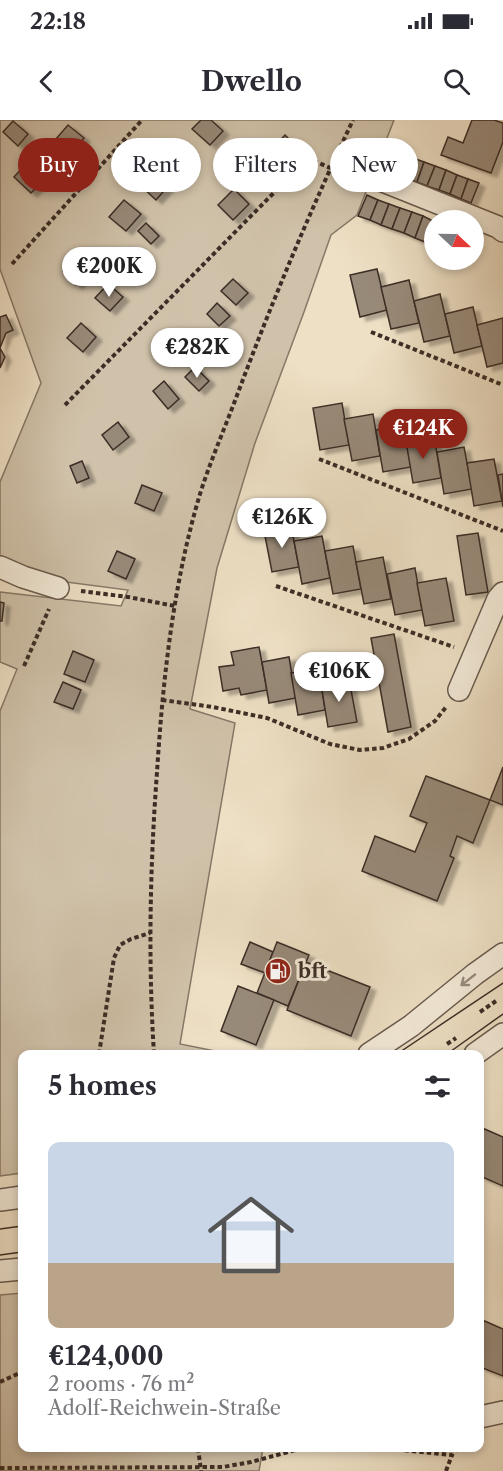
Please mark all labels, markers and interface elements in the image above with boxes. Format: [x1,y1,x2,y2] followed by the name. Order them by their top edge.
[30,8,86,35] text: 22:18
[30,65,63,98] icon: back
[201,65,302,98] text: Dwello
[440,65,473,98] icon: search
[18,138,99,192] chip: Buy
[111,138,201,192] chip: Rent
[213,138,318,192] chip: Filters
[330,138,418,192] chip: New
[424,210,484,270] north arrow
[424,210,484,270] map controls
[67,247,151,298] pin: €200K
[76,254,142,278] text: €200K
[155,328,239,379] pin: €282K
[165,335,229,359] text: €282K
[381,409,465,460] pin: €124K
[392,416,454,440] text: €124K
[240,498,324,549] pin: €126K
[251,505,313,529] text: €126K
[297,652,381,703] pin: €106K
[308,659,370,683] text: €106K
[263,956,293,986] fuel station icon: bft
[297,959,328,983] place label: bft
[460,973,476,986] one-way arrow
[48,1070,157,1102] text: 5 homes
[421,1070,454,1103] icon: filters
[197,1181,305,1289] icon: home
[48,1340,164,1372] text: €124,000
[48,1372,194,1396] text: 2 rooms · 76 m²
[48,1396,281,1420] text: Adolf-Reichwein-Straße

